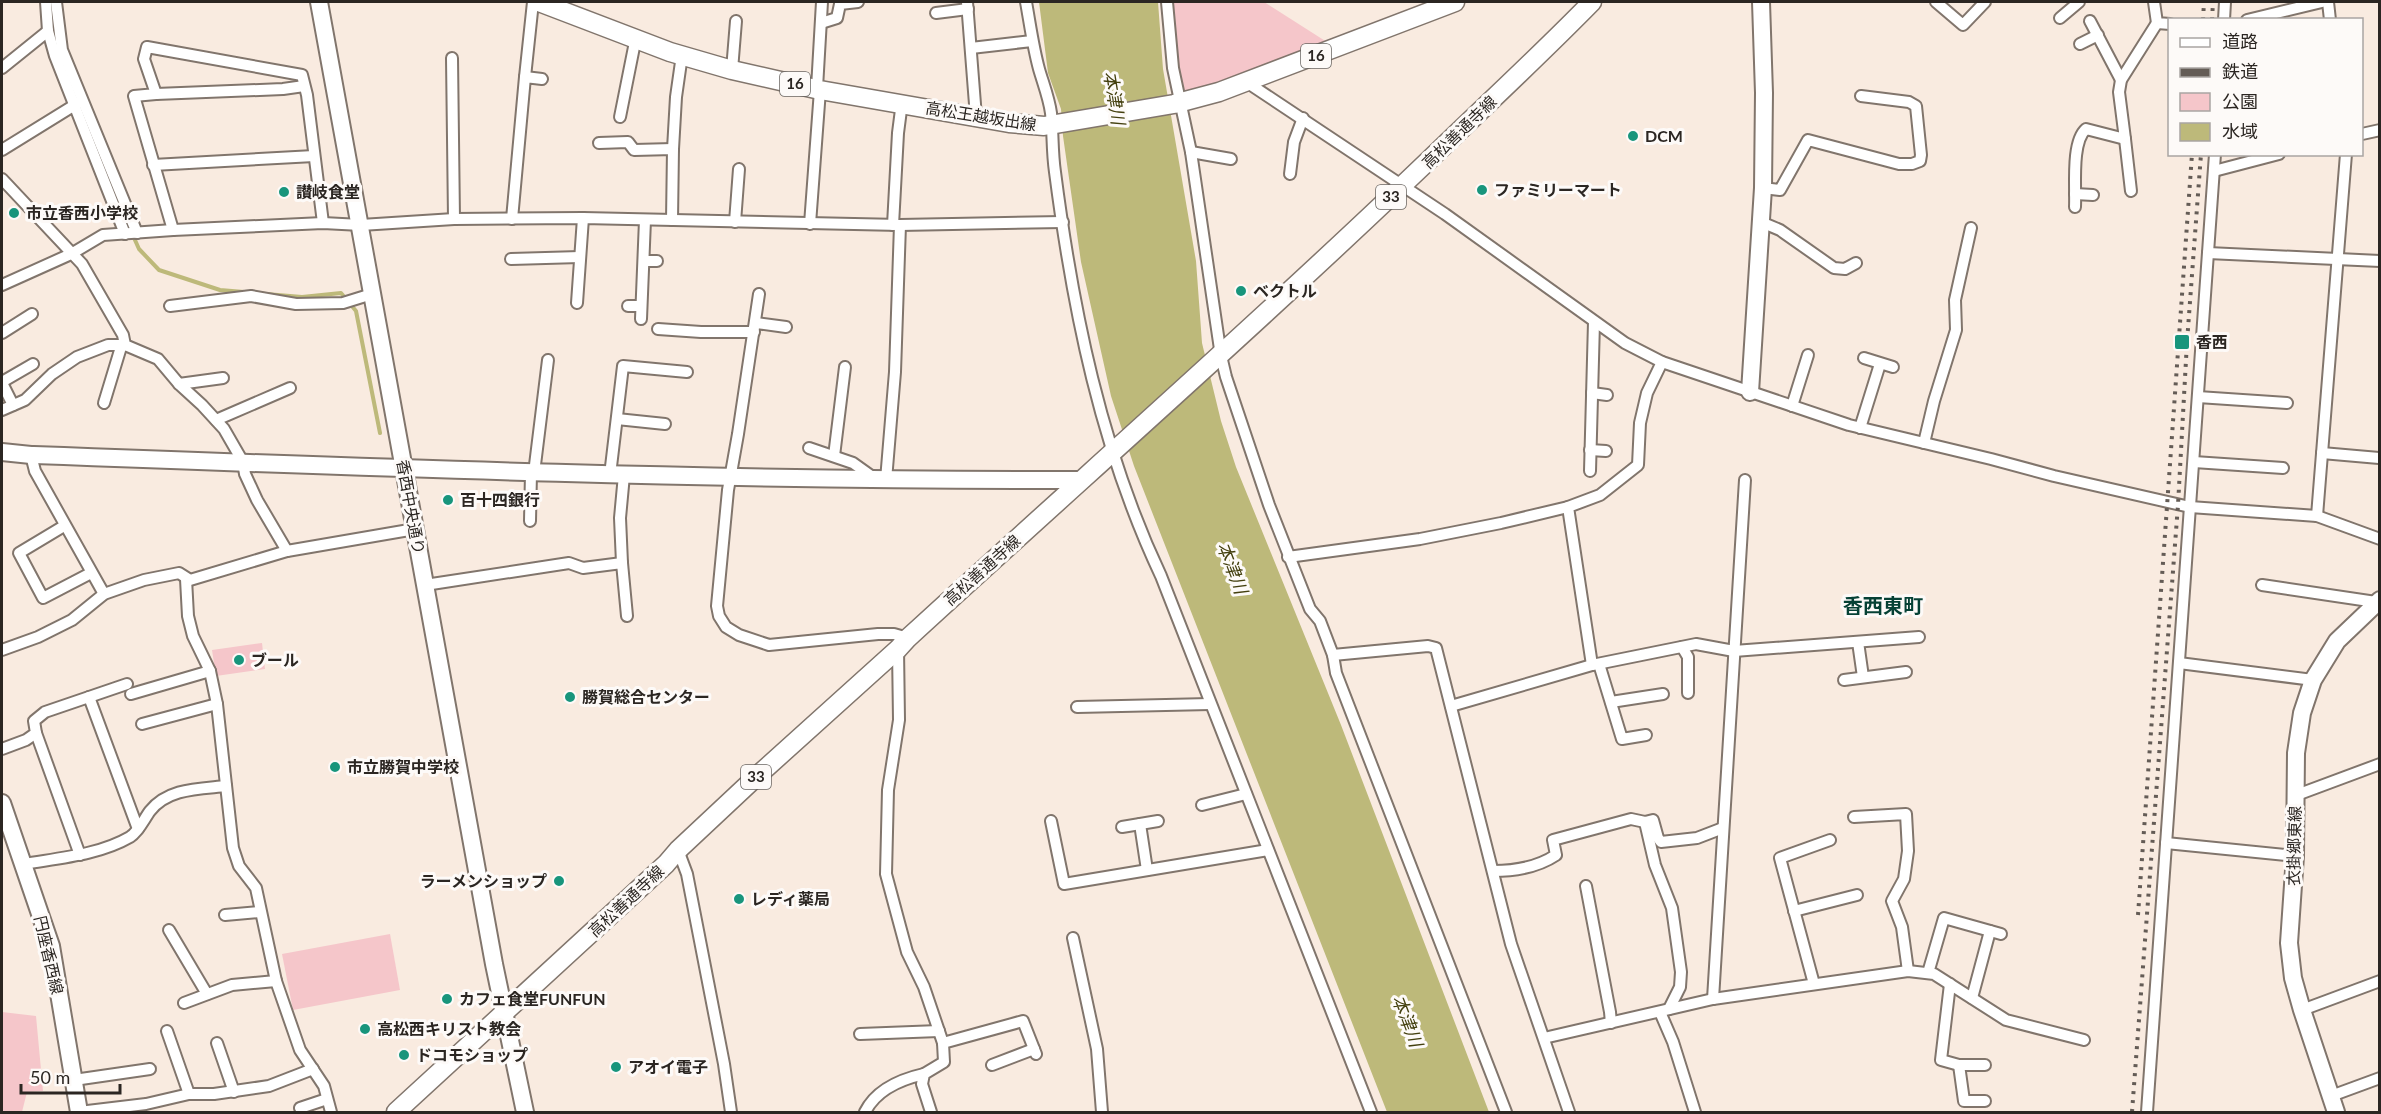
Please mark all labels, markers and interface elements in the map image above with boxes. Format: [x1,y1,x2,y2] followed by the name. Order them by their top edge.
[2168,18,2363,156] legend
[2222,30,2258,52] text: 道路
[1301,44,1331,68] road number: 16
[2222,60,2258,82] text: 鉄道
[1100,69,1130,128] water label: 本津川
[780,72,810,96] road number: 16
[2222,90,2258,112] text: 公園
[1418,91,1500,172] street label: 高松善通寺線
[924,97,1038,134] street label: 高松王越坂出線
[2222,120,2258,142] text: 水域
[1645,126,1683,145] place label: DCM
[1626,129,1640,143] marker: DCM
[1494,180,1622,199] place label: ファミリーマート
[296,182,360,201] place label: 讃岐食堂
[1475,183,1489,197] marker: ファミリーマート
[277,185,291,199] marker: 讃岐食堂
[1376,185,1406,209] road number: 33
[26,203,138,222] place label: 市立香西小学校
[7,206,21,220] marker: 市立香西小学校
[1253,281,1317,300] place label: ベクトル
[1234,284,1248,298] marker: ベクトル
[2196,332,2228,351] place label: 香西
[2173,333,2191,351] marker: 香西
[394,458,429,556] street label: 香西中央通り
[460,490,540,509] place label: 百十四銀行
[441,493,455,507] marker: 百十四銀行
[940,530,1024,609] street label: 高松善通寺線
[1213,538,1254,599] water label: 本津川
[1843,593,1923,617] district label: 香西東町
[251,650,299,669] place label: ブール
[232,653,246,667] marker: ブール
[582,687,710,706] place label: 勝賀総合センター
[563,690,577,704] marker: 勝賀総合センター
[347,757,459,776] place label: 市立勝賀中学校
[328,760,342,774] marker: 市立勝賀中学校
[741,765,771,789] road number: 33
[2283,806,2304,886] street label: 衣掛郷東線
[584,861,667,940] street label: 高松善通寺線
[420,871,547,890] place label: ラーメンショップ
[552,874,566,888] marker: ラーメンショップ
[751,889,830,908] place label: レディ薬局
[732,892,746,906] marker: レディ薬局
[31,914,68,996] street label: 円座香西線
[459,989,606,1008] place label: カフェ食堂FUNFUN
[1388,991,1429,1052] water label: 本津川
[440,992,454,1006] marker: カフェ食堂FUNFUN
[377,1019,521,1038] place label: 高松西キリスト教会
[358,1022,372,1036] marker: 高松西キリスト教会
[416,1045,528,1064] place label: ドコモショップ
[397,1048,411,1062] marker: ドコモショップ
[21,1057,120,1095] scale bar
[628,1057,708,1076] place label: アオイ電子
[609,1060,623,1074] marker: アオイ電子
[30,1066,70,1088] text: 50 m

